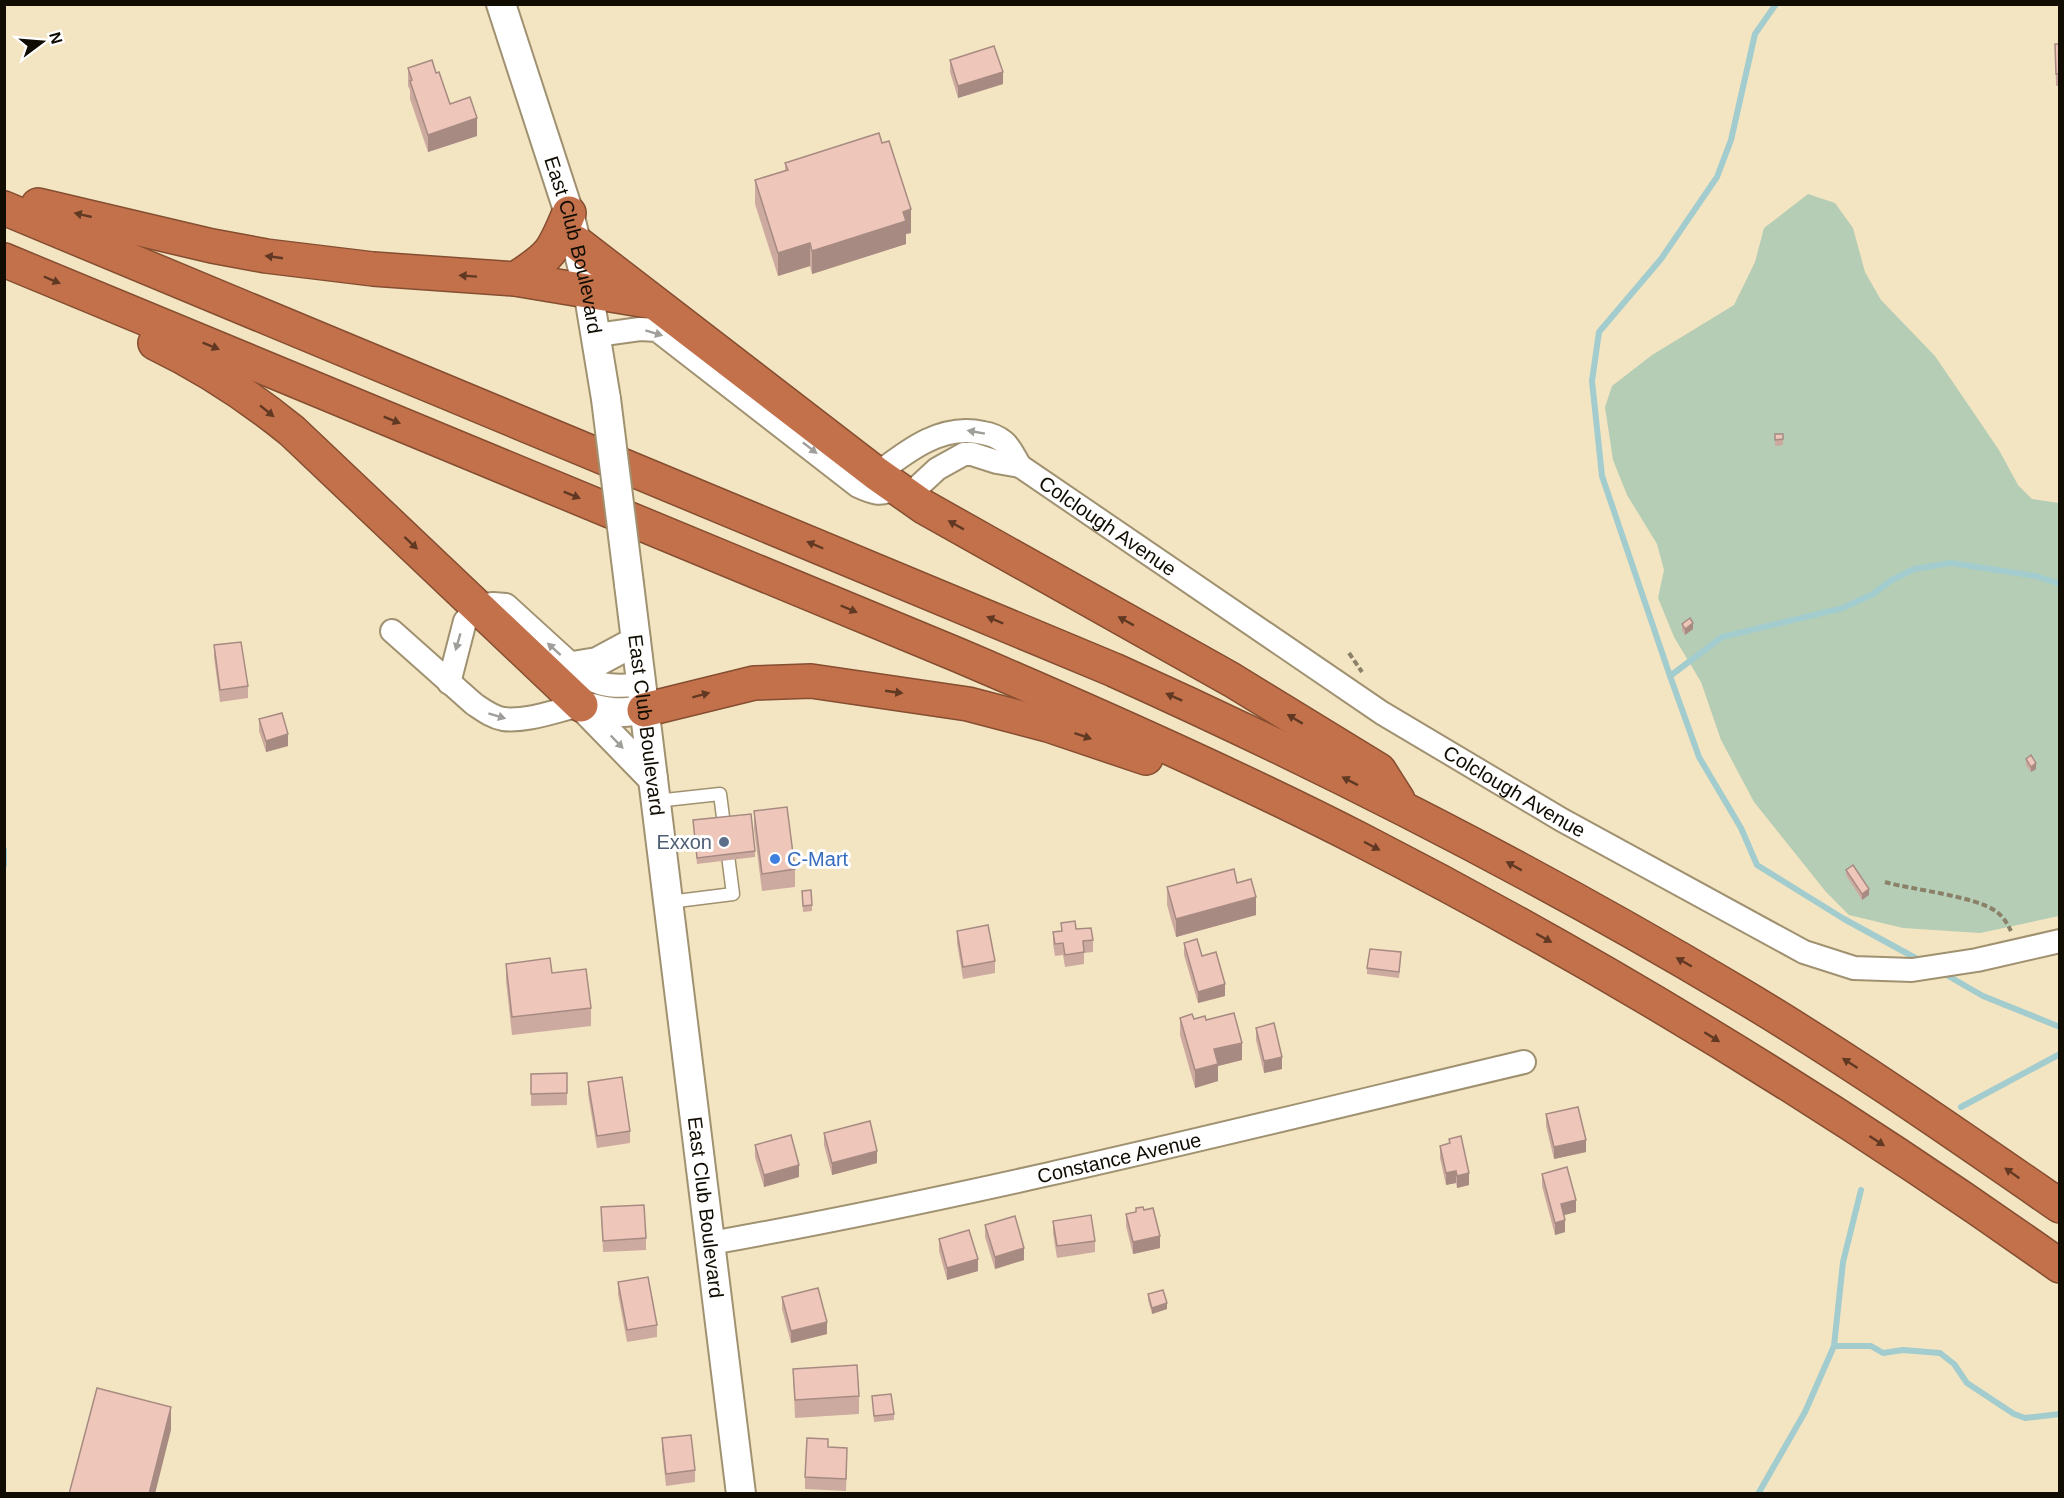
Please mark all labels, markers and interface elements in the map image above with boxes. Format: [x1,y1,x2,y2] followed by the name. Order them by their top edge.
[12,12,72,72] north arrow
[46,30,66,46] text: N
[540,154,606,335] street label: East Club Boulevard
[74,210,92,220] one-way arrow
[264,252,283,261] one-way arrow
[458,271,477,281] one-way arrow
[43,276,61,285] one-way arrow
[645,328,663,338] one-way arrow
[203,341,221,351] one-way arrow
[259,405,275,418] one-way arrow
[383,415,401,425] one-way arrow
[967,427,986,436] one-way arrow
[802,442,817,454] one-way arrow
[1035,471,1180,580] street label: Colclough Avenue
[563,491,581,500] one-way arrow
[947,520,964,530] one-way arrow
[404,535,418,549] one-way arrow
[806,540,824,549] one-way arrow
[840,605,858,614] one-way arrow
[986,615,1004,624] one-way arrow
[1117,616,1134,626] one-way arrow
[453,633,463,651] one-way arrow
[624,633,668,817] street label: East Club Boulevard
[547,642,561,656] one-way arrow
[885,688,904,697] one-way arrow
[692,690,710,699] one-way arrow
[1166,692,1183,701] one-way arrow
[488,712,506,721] one-way arrow
[1287,713,1303,724] one-way arrow
[1075,732,1093,742] one-way arrow
[610,734,623,749] one-way arrow
[1439,741,1589,842] street label: Colclough Avenue
[1341,776,1358,786] one-way arrow
[656,831,712,853] place label: Exxon
[717,835,731,849] marker: Exxon
[1363,841,1380,851] one-way arrow
[787,848,849,870] place label: C-Mart
[768,852,782,866] marker: C-Mart
[1505,861,1522,871] one-way arrow
[1535,933,1552,943] one-way arrow
[1676,956,1692,967] one-way arrow
[1704,1031,1720,1042] one-way arrow
[1842,1058,1858,1069] one-way arrow
[684,1115,728,1299] street label: East Club Boulevard
[1035,1128,1203,1187] street label: Constance Avenue
[1868,1135,1885,1146] one-way arrow
[2004,1167,2020,1179] one-way arrow

